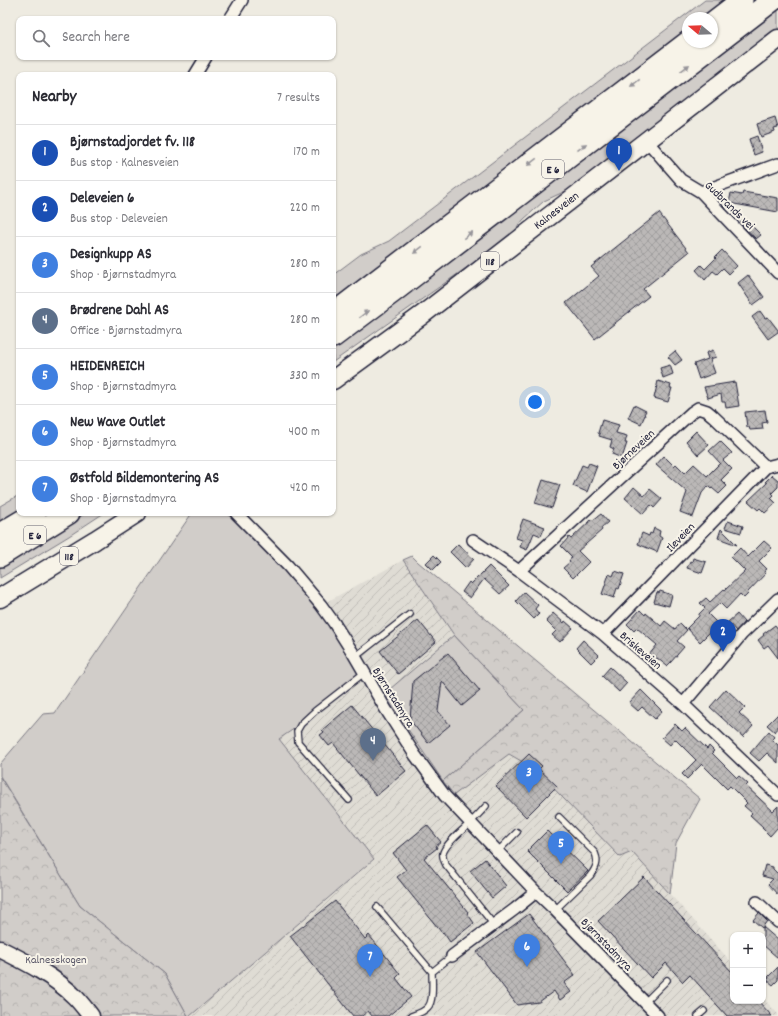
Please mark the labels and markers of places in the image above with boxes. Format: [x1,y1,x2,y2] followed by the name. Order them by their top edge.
[606,138,632,171] pin: 1
[710,619,736,652] pin: 2
[360,728,386,761] pin: 4
[516,760,542,793] pin: 3
[548,831,574,864] pin: 5
[514,934,540,967] pin: 6
[357,944,383,977] pin: 7

